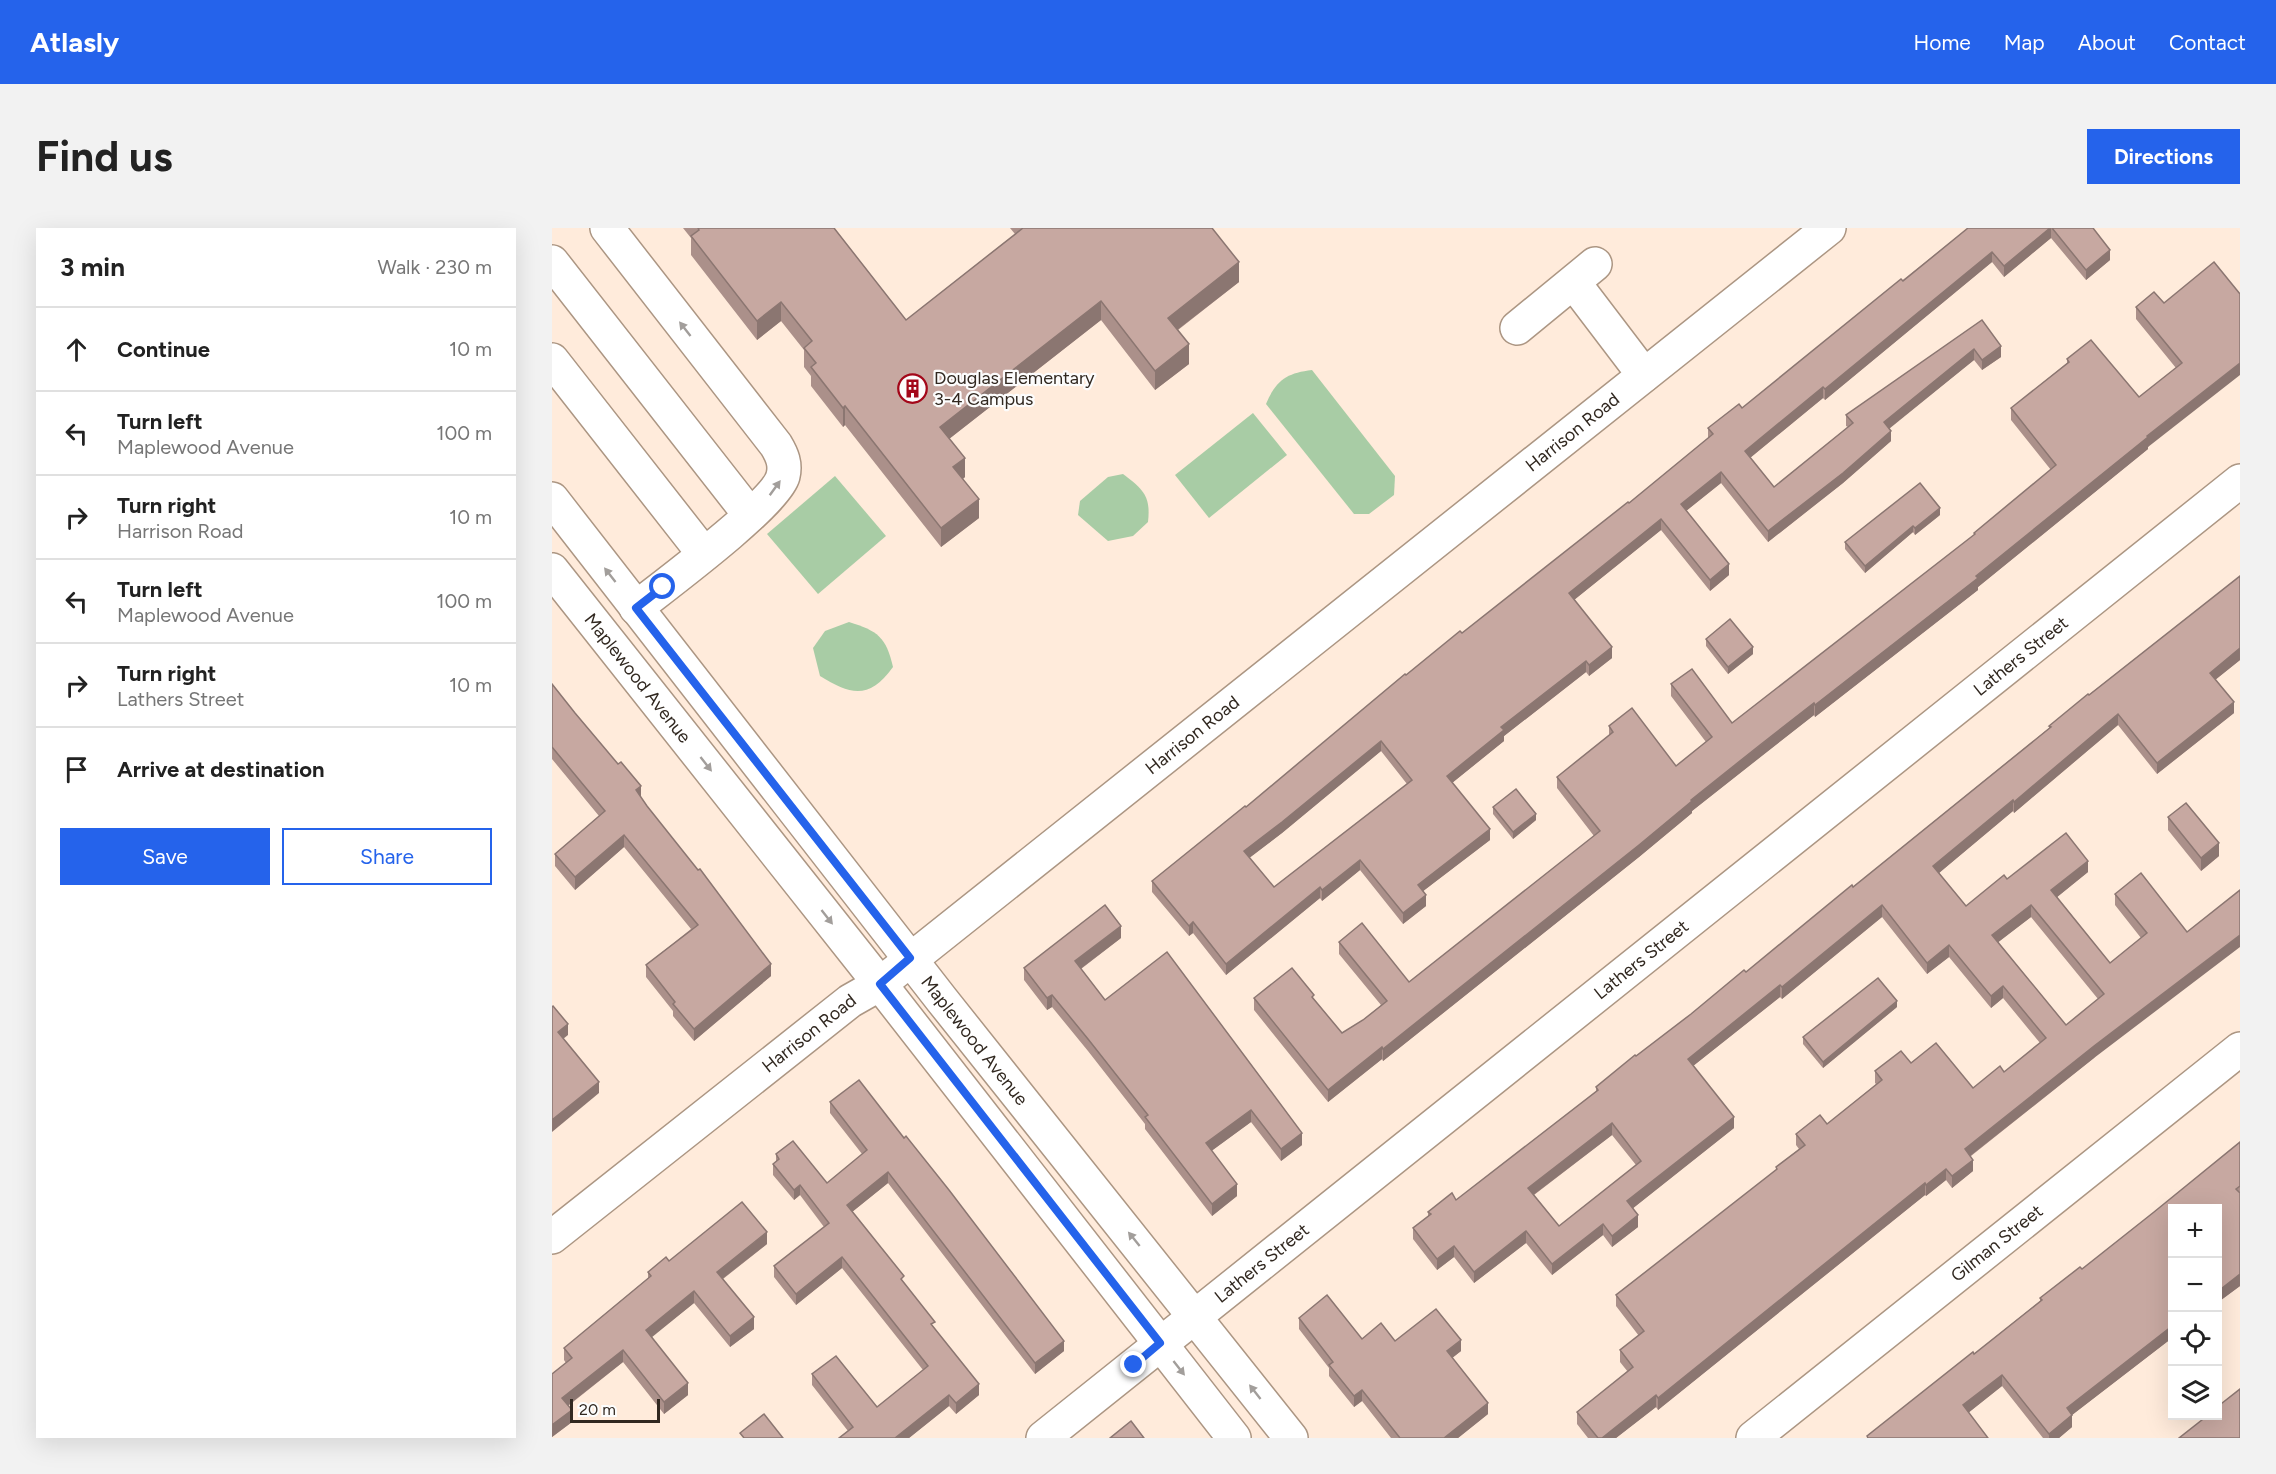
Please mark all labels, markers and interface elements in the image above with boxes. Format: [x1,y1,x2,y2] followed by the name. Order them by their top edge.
[30,25,119,59] text: Atlasly
[1914,30,1971,55] text: Home
[2004,30,2045,55] text: Map
[2078,30,2136,55] text: About
[2169,30,2246,55] text: Contact
[2087,129,2240,184] button: Directions
[36,131,173,182] text: Find us
[60,251,125,283] text: 3 min
[378,255,492,279] text: Walk · 230 m
[679,321,692,337] one-way arrow
[60,333,93,366] icon: ahead
[117,336,210,363] text: Continue
[449,337,492,361] text: 10 m
[934,367,1095,410] place label: Douglas Elementary 3-4 Campus
[897,372,929,404] building icon: Douglas Elementary 3-4 Campus
[1521,388,1624,476] street label: Harrison Road
[117,408,203,435] text: Turn left
[60,417,93,450] icon: left
[436,421,492,445] text: 100 m
[117,435,294,459] text: Maplewood Avenue
[769,480,781,496] one-way arrow
[117,492,216,519] text: Turn right
[60,501,93,534] icon: right
[449,505,492,529] text: 10 m
[117,519,243,543] text: Harrison Road
[605,567,617,582] one-way arrow
[649,573,675,599] route start
[117,576,203,603] text: Turn left
[60,585,93,618] icon: left
[436,589,492,613] text: 100 m
[117,603,294,627] text: Maplewood Avenue
[580,609,696,748] street label: Maplewood Avenue
[1969,612,2073,701] street label: Lathers Street
[117,660,216,687] text: Turn right
[60,669,93,702] icon: right
[449,673,492,697] text: 10 m
[117,687,244,711] text: Lathers Street
[1141,691,1244,779] street label: Harrison Road
[60,753,93,786] icon: arrive
[117,756,325,783] text: Arrive at destination
[699,756,712,772] one-way arrow
[60,828,270,885] button: Save
[282,828,492,885] button: Share
[820,909,832,924] one-way arrow
[1590,915,1693,1004] street label: Lathers Street
[916,971,1033,1110] street label: Maplewood Avenue
[758,989,861,1077] street label: Harrison Road
[1946,1200,2047,1287] street label: Gilman Street
[2168,1204,2222,1420] map controls
[2168,1204,2222,1258] button: +
[1210,1219,1313,1308] street label: Lathers Street
[1127,1231,1140,1247] one-way arrow
[2168,1258,2222,1312] button: −
[2168,1312,2222,1366] button: locate
[1120,1351,1146,1377] route end
[1173,1361,1185,1376] one-way arrow
[2168,1366,2222,1420] button: layers
[1248,1384,1261,1400] one-way arrow
[570,1396,660,1424] scale bar
[579,1400,616,1419] text: 20 m

